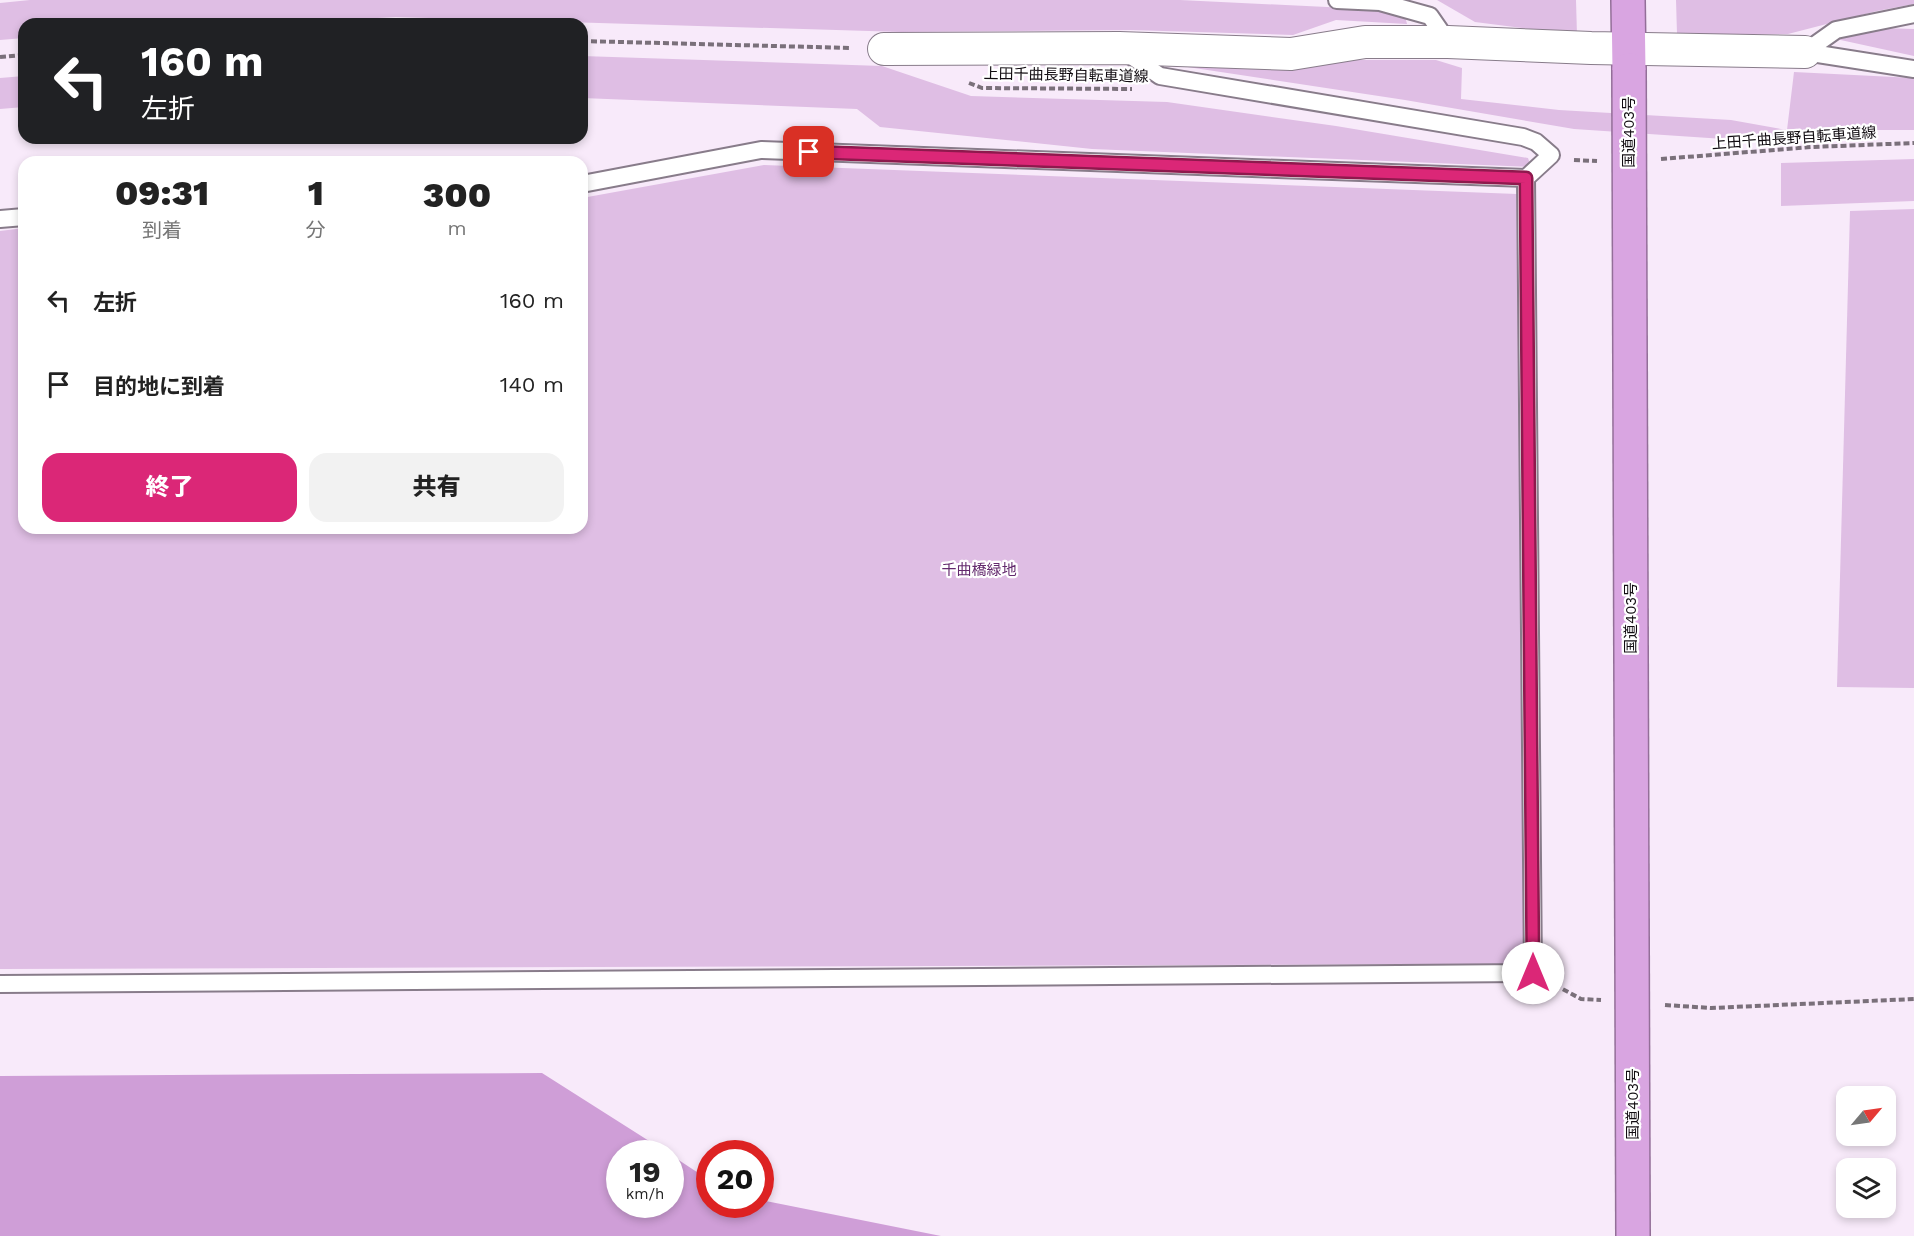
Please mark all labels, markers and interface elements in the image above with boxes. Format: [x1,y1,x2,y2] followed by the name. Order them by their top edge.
[141,37,264,86] text: 160 m
[42,42,120,120] icon: left
[983,65,1149,85] street label: 上田千曲長野自転車道線
[141,93,195,125] text: 左折
[1620,96,1638,168] street label: 国道403号
[1711,123,1877,153] street label: 上田千曲長野自転車道線
[783,126,834,177] pin
[792,135,825,168] icon: arrive
[115,172,209,214] text: 09:31
[308,172,324,214] text: 1
[423,174,491,216] text: 300
[447,216,466,240] text: m
[142,218,182,242] text: 到着
[306,218,326,242] text: 分
[42,284,75,317] icon: left
[500,288,564,313] text: 160 m
[93,290,137,315] text: 左折
[42,368,75,401] icon: arrive
[500,372,564,397] text: 140 m
[93,374,225,399] text: 目的地に到着
[42,453,297,522] button: 終了
[309,453,564,522] button: 共有
[941,561,1017,579] park label: 千曲橋緑地
[1622,582,1640,654] street label: 国道403号
[1501,941,1565,1005] position arrow
[1624,1068,1642,1140] street label: 国道403号
[1836,1086,1896,1146] north arrow
[1836,1086,1896,1218] map controls
[696,1140,774,1218] speed limit sign: 20
[629,1154,661,1189] text: 19
[1836,1158,1896,1218] button: layers
[626,1185,664,1203] text: km/h

